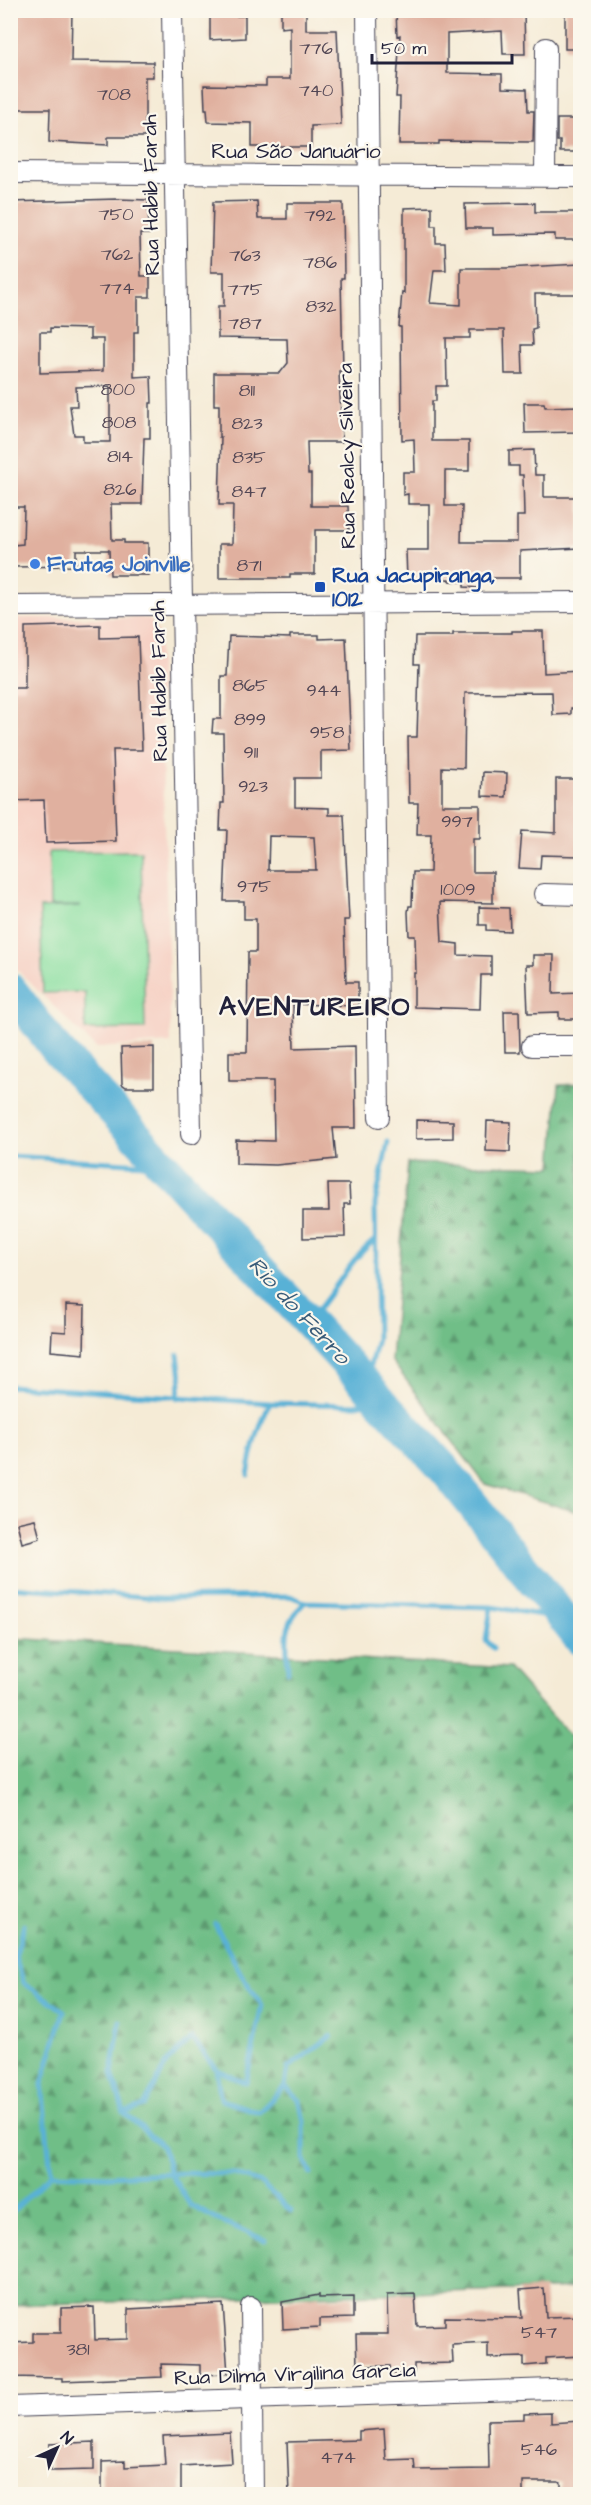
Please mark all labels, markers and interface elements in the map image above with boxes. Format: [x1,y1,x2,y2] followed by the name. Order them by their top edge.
[372,27,512,65] scale bar
[299,36,333,61] house number: 776
[381,36,426,61] text: 50 m
[299,78,333,103] house number: 740
[97,82,131,107] house number: 708
[135,114,167,276] street label: Rua Habib Farah
[211,137,381,166] street label: Rua São Januário
[98,202,134,227] house number: 750
[304,203,337,228] house number: 792
[101,242,134,267] house number: 762
[229,243,261,268] house number: 763
[303,250,337,275] house number: 786
[100,276,134,301] house number: 774
[228,277,263,302] house number: 775
[305,294,337,319] house number: 832
[228,311,262,336] house number: 787
[331,362,365,549] street label: Rua Realcy Silveira
[101,377,135,402] house number: 800
[239,378,255,403] house number: 811
[102,410,137,435] house number: 808
[231,411,263,436] house number: 823
[107,444,133,469] house number: 814
[232,445,266,470] house number: 835
[103,477,137,502] house number: 826
[232,479,267,504] house number: 847
[47,550,191,579] place label: Frutas Joinville
[236,553,262,578] house number: 871
[28,557,42,571] marker: Frutas Joinville
[332,561,495,614] place label: Rua Jacupiranga, 1012
[313,580,327,594] marker: Rua Jacupiranga, 1012
[143,600,175,762] street label: Rua Habib Farah
[232,673,268,698] house number: 865
[307,678,341,703] house number: 944
[234,707,266,732] house number: 899
[310,720,345,745] house number: 958
[244,740,258,765] house number: 911
[238,774,268,799] house number: 923
[441,809,473,834] house number: 997
[237,874,271,899] house number: 975
[440,877,476,902] house number: 1009
[219,988,411,1026] district label: AVENTUREIRO
[241,1251,358,1373] water label: Rio do Ferro
[521,2320,557,2345] house number: 547
[66,2337,90,2362] house number: 381
[173,2355,417,2395] street label: Rua Dilma Virgilina Garcia
[27,2418,87,2478] north arrow
[56,2427,78,2449] text: N
[521,2437,557,2462] house number: 546
[320,2445,356,2470] house number: 474

